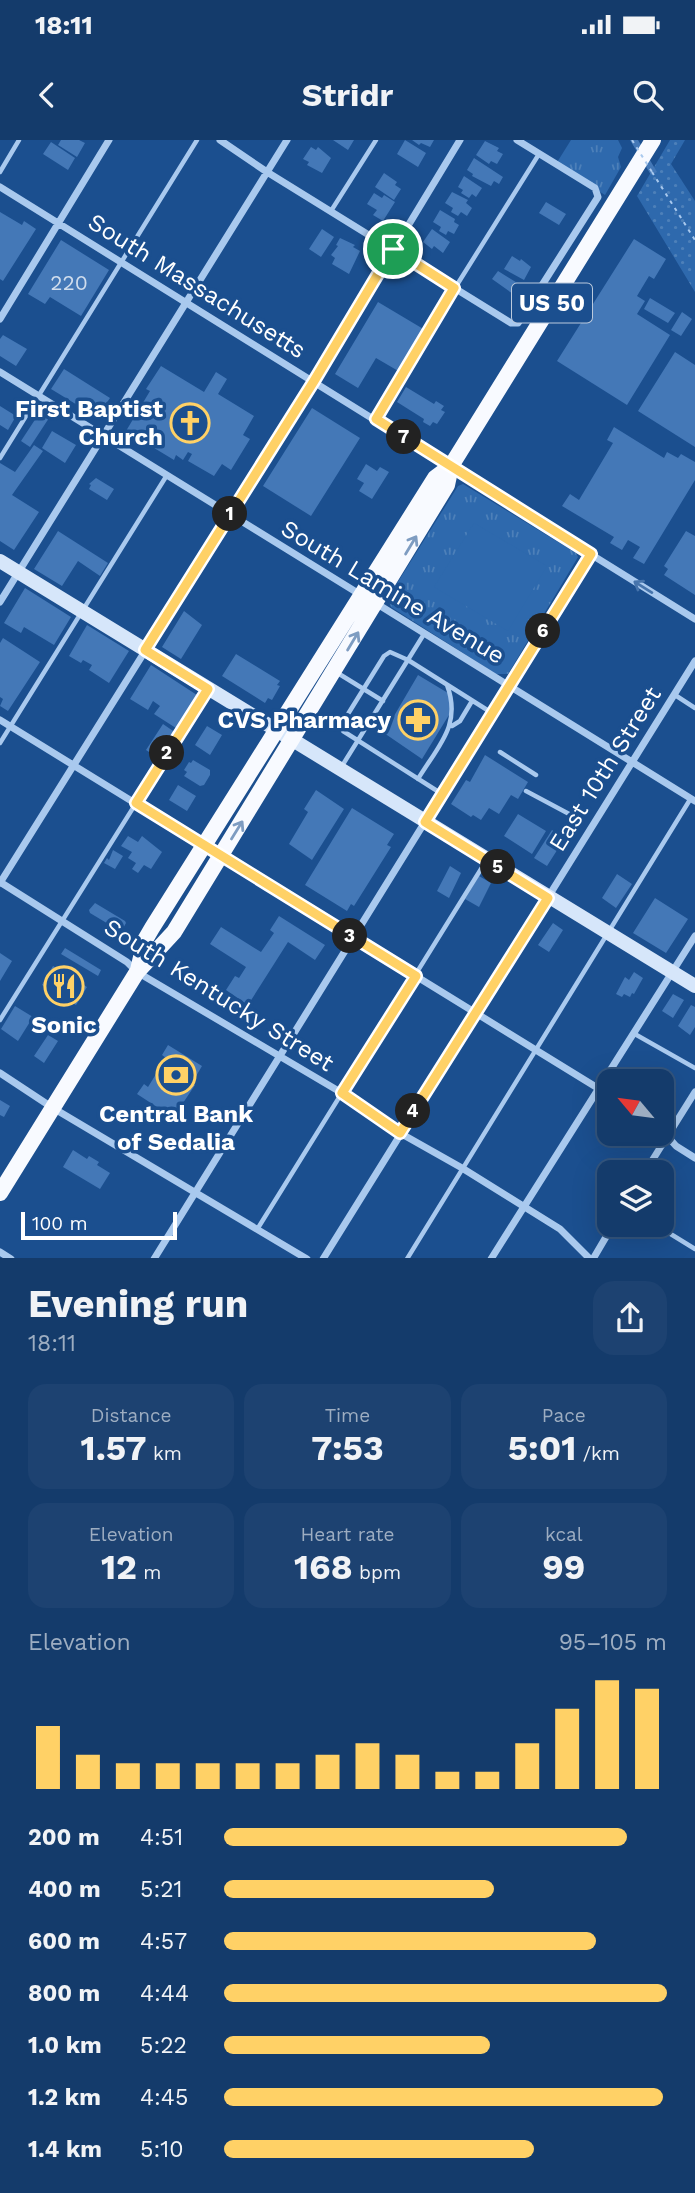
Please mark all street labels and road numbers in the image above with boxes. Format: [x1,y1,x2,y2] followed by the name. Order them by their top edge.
[83,208,311,364] street label: South Massachusetts
[512,284,592,322] road number: US 50
[276,514,510,670] street label: South Lamine Avenue
[543,681,667,857] street label: East 10th Street
[99,913,339,1077] street label: South Kentucky Street

